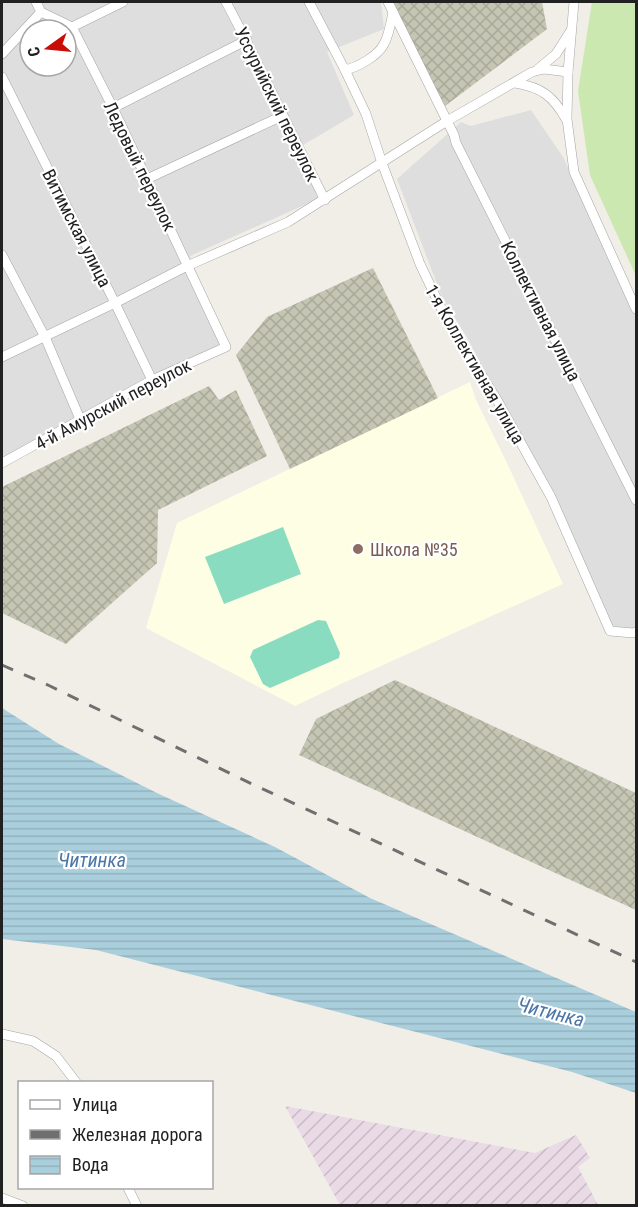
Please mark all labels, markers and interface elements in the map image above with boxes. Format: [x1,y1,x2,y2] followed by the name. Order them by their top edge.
[18,18,78,78] north arrow
[231,24,324,185] street label: Уссурийский переулок
[24,45,44,59] text: С
[100,98,181,235] street label: Ледовый переулок
[38,166,116,290] street label: Витимская улица
[497,238,585,384] street label: Коллективная улица
[421,281,529,447] street label: 1-я Коллективная улица
[32,354,195,454] street label: 4-й Амурский переулок
[370,539,458,560] place label: Школа №35
[351,542,365,556] marker: Школа №35
[58,848,126,872] water label: Читинка
[515,992,587,1032] water label: Читинка
[18,1081,213,1189] legend
[72,1094,118,1115] text: Улица
[72,1124,203,1145] text: Железная дорога
[72,1154,109,1175] text: Вода

